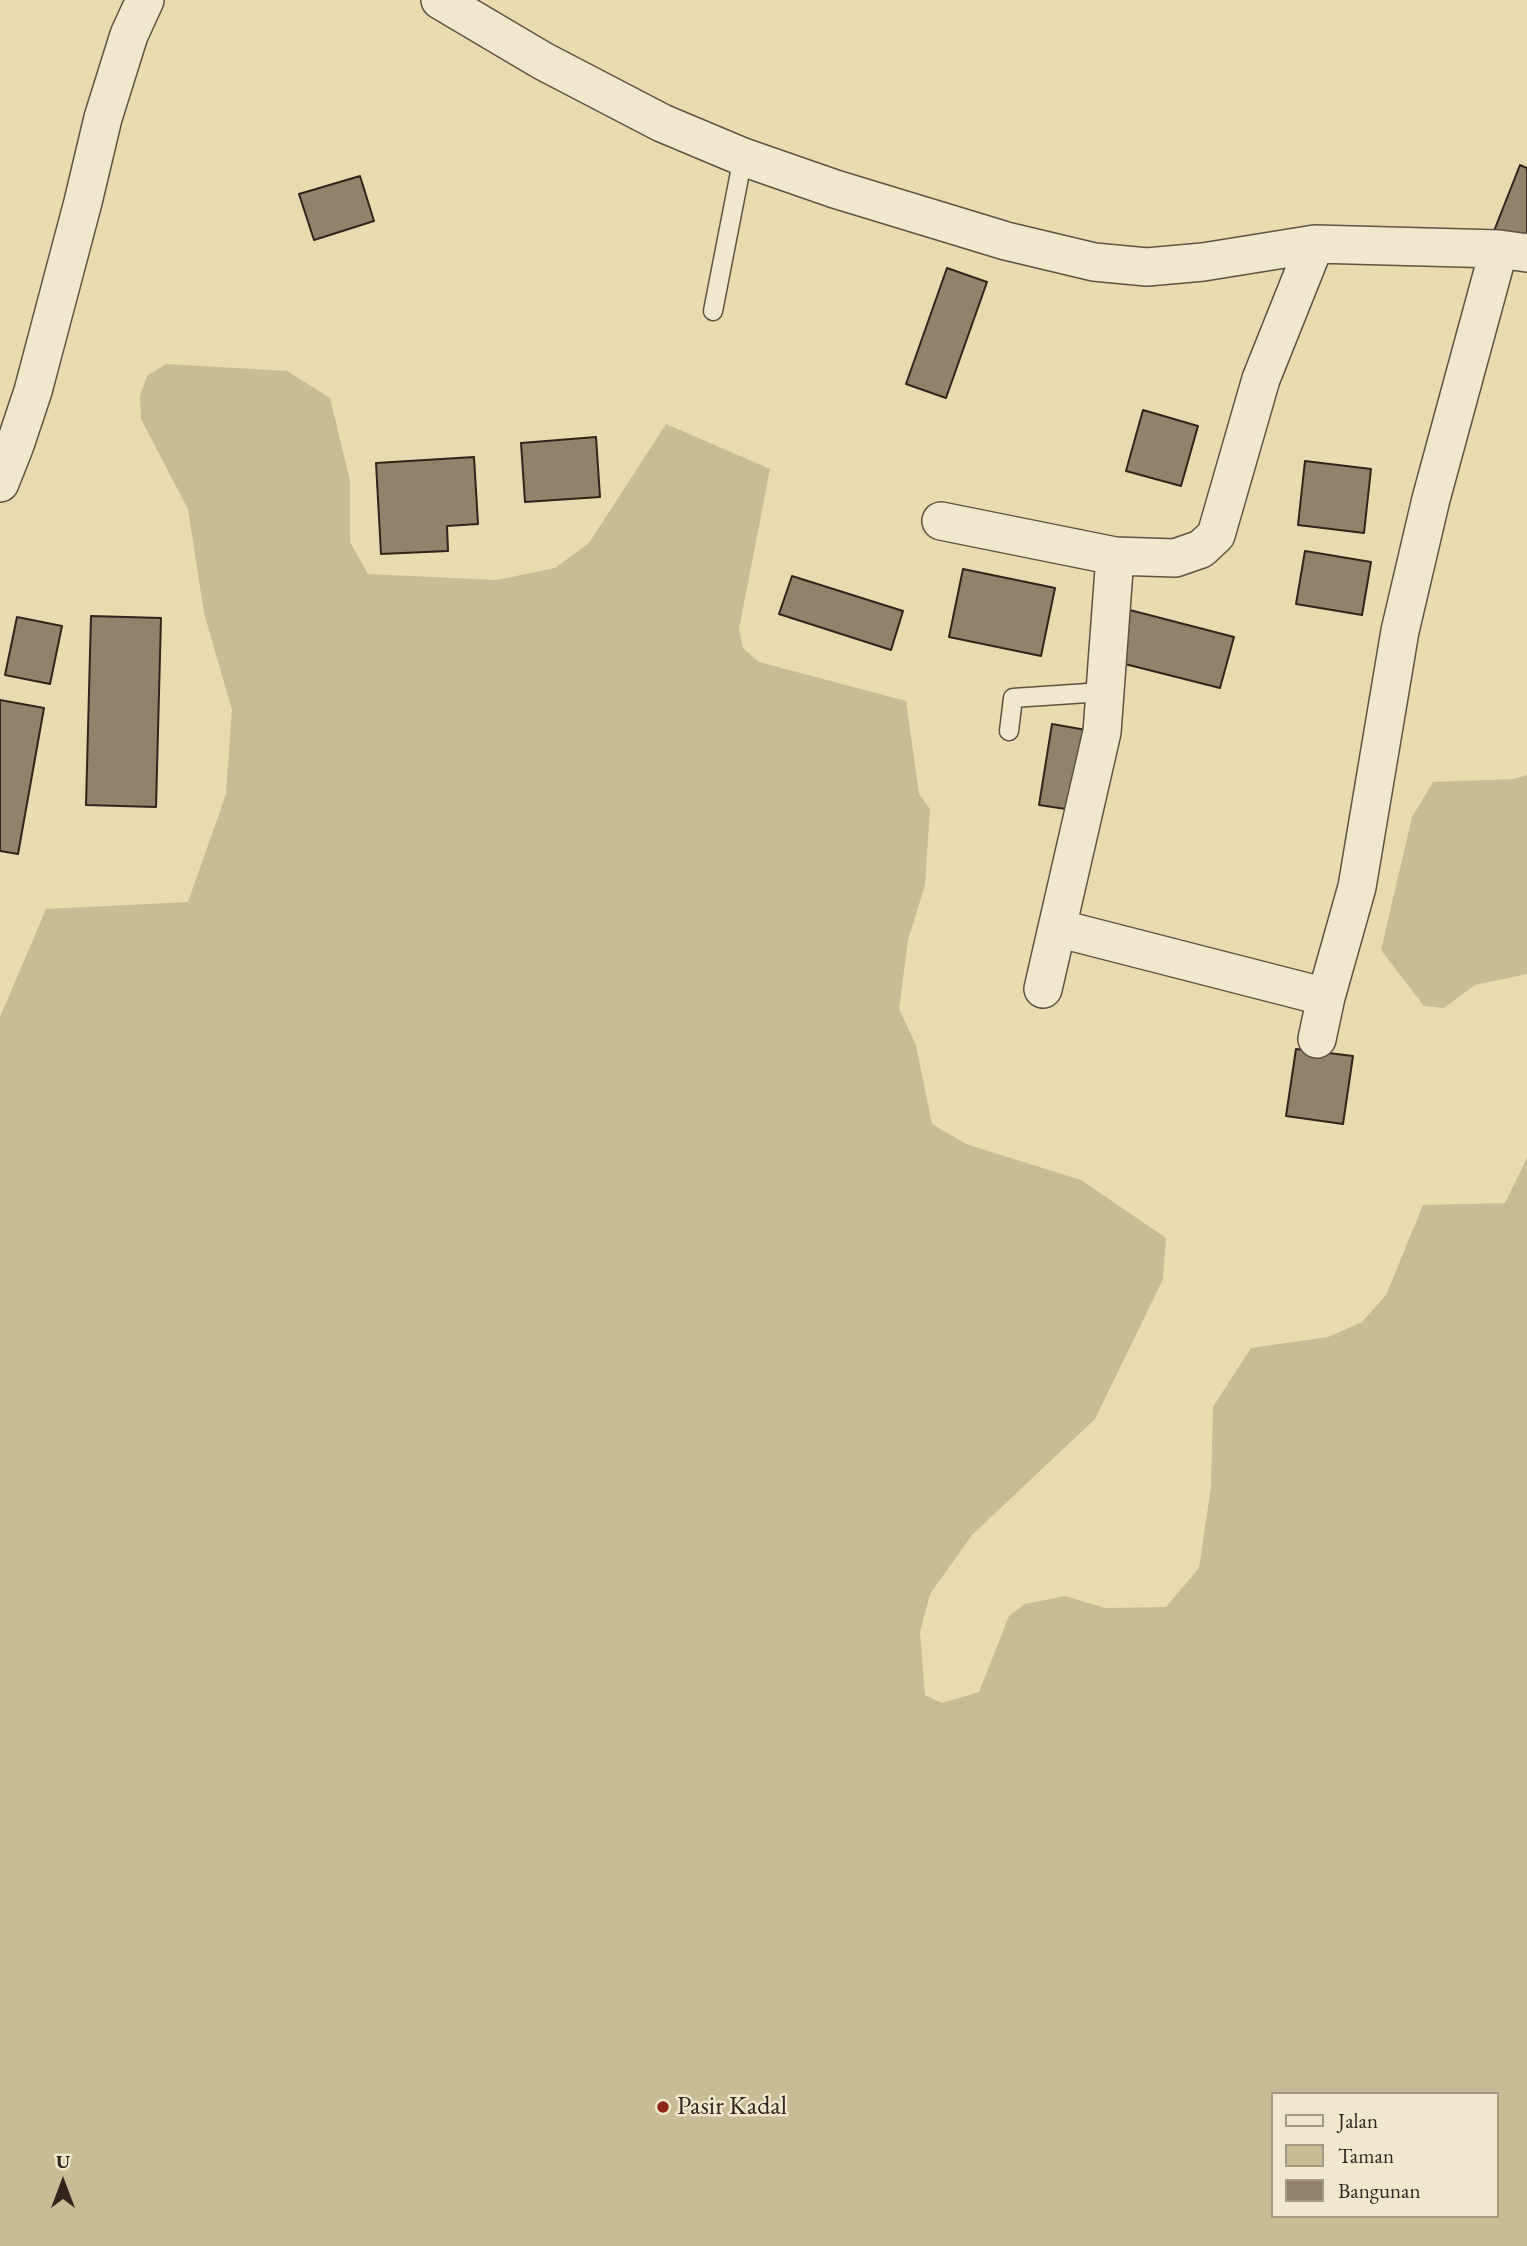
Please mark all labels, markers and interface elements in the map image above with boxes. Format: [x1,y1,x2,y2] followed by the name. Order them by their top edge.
[677,2091,787,2123] place label: Pasir Kadal
[1272,2092,1499,2218] legend
[655,2099,671,2115] marker: Pasir Kadal
[1338,2107,1378,2134] text: Jalan
[1338,2142,1394,2169] text: Taman
[28,2148,98,2218] north arrow
[56,2149,70,2174] text: U
[1338,2177,1421,2204] text: Bangunan

